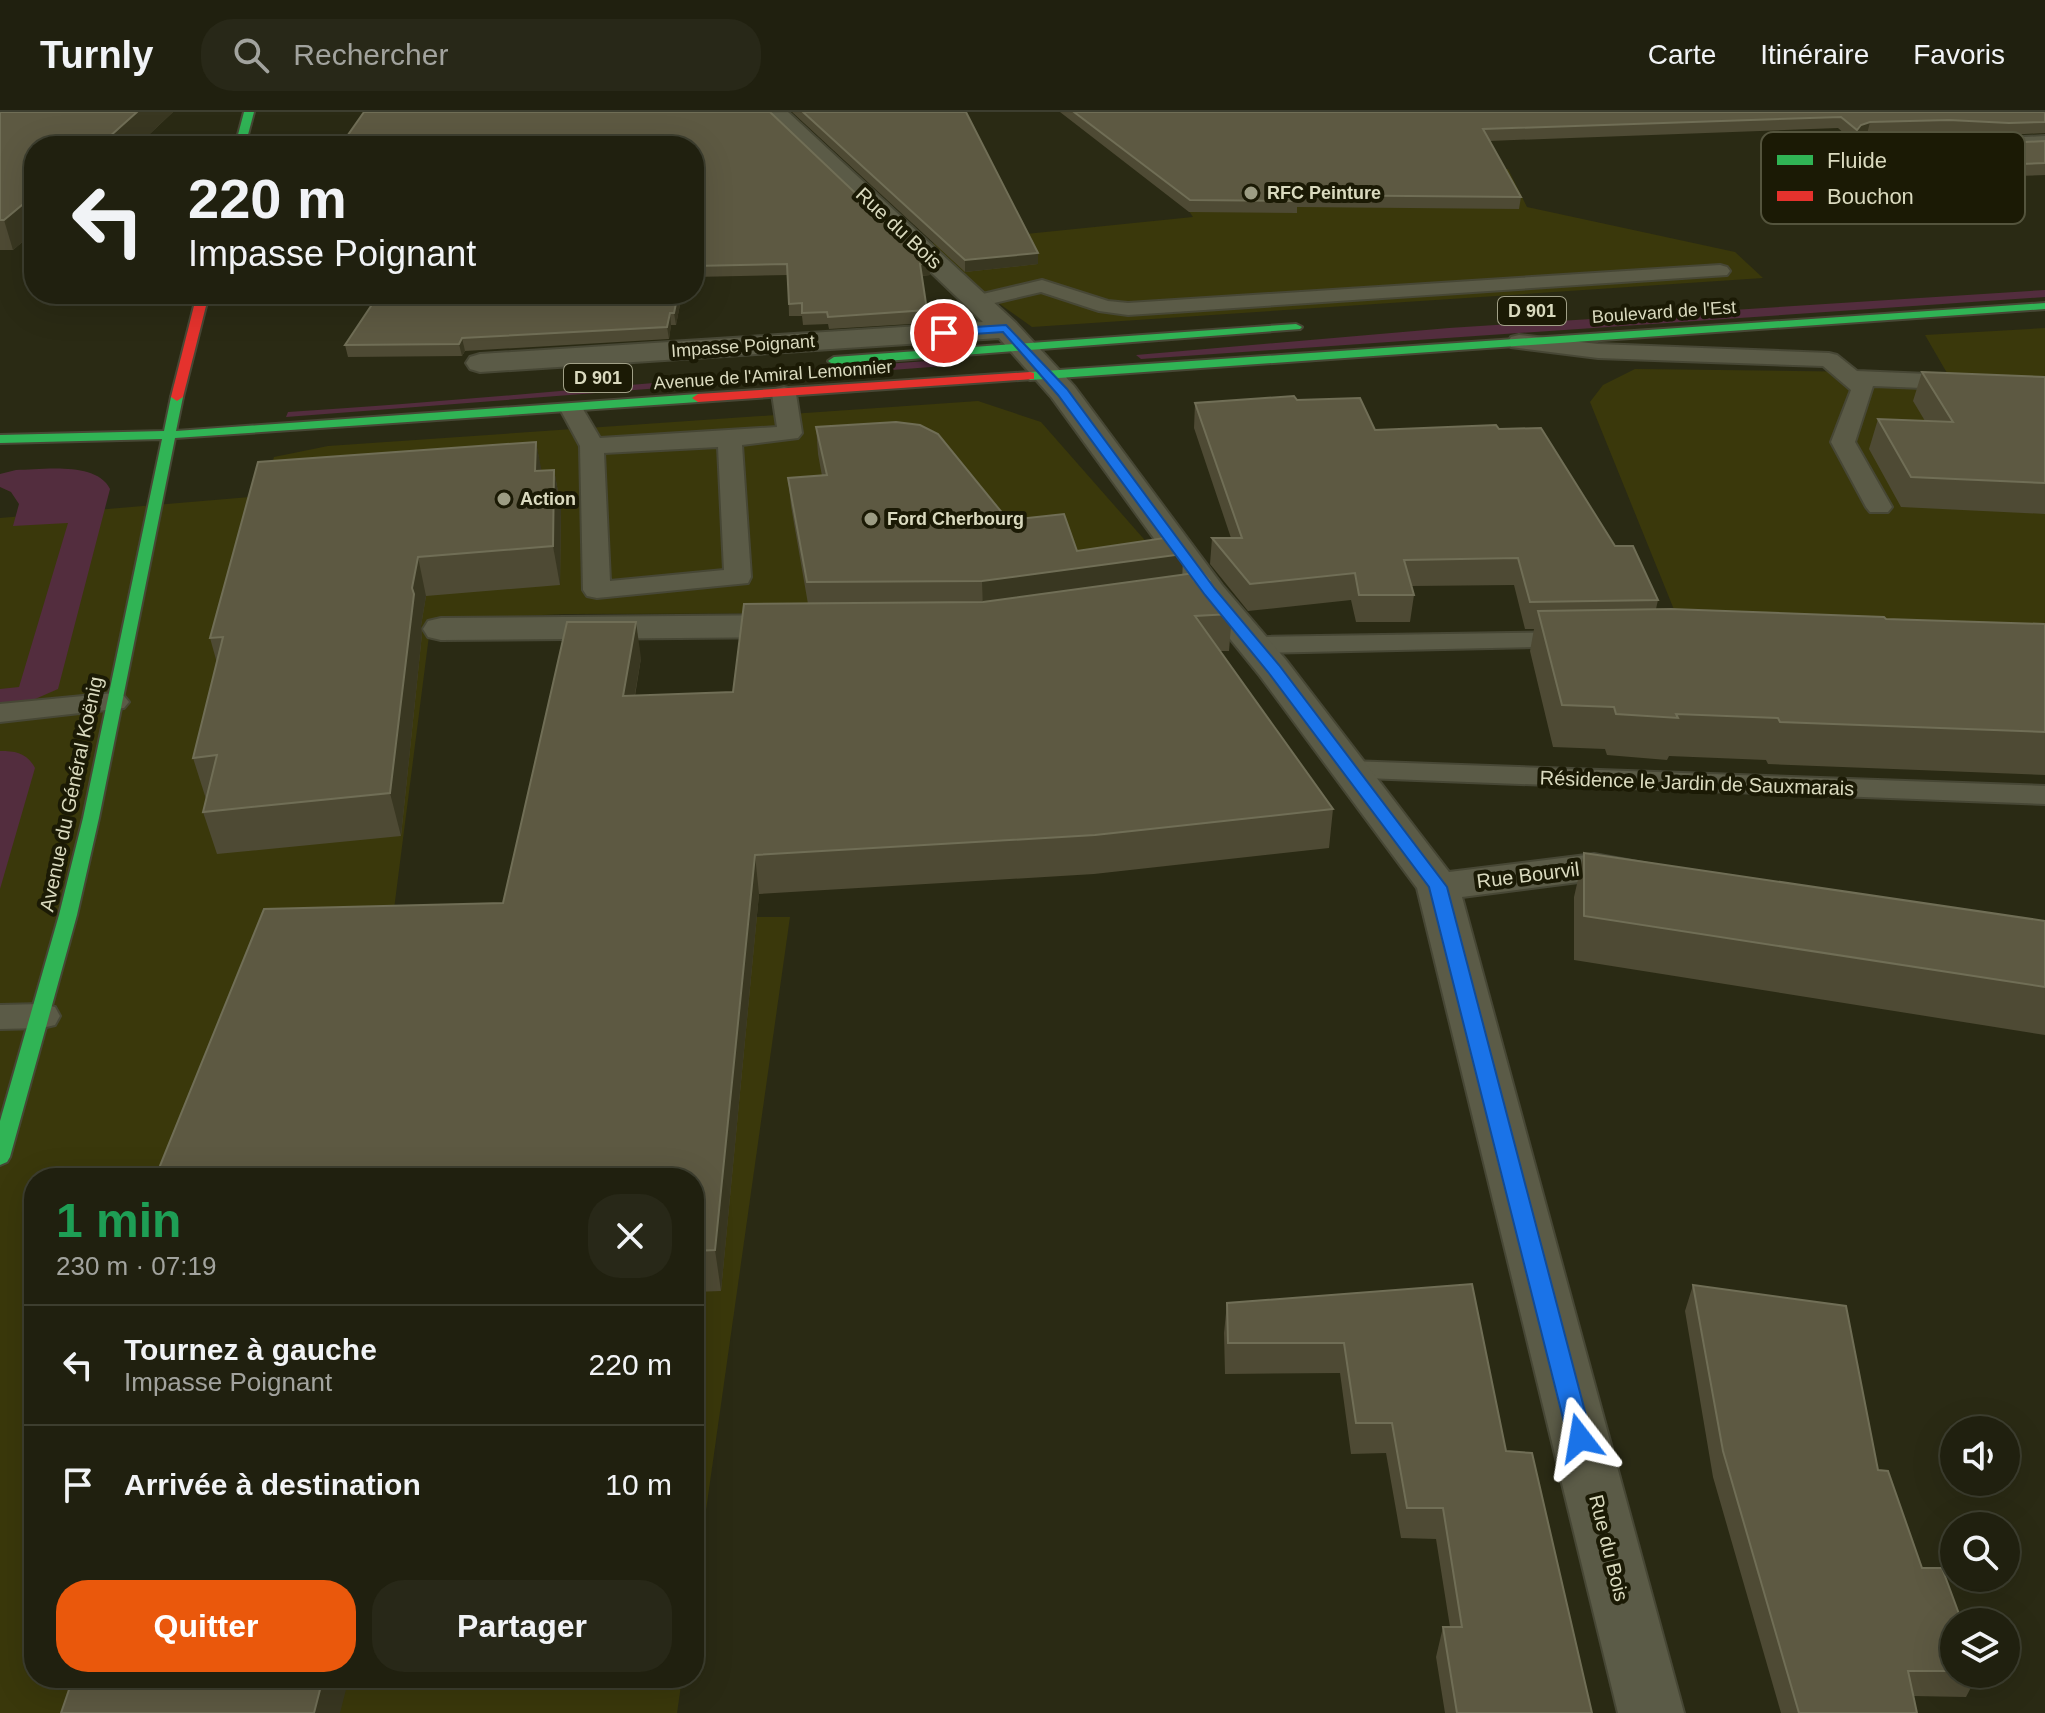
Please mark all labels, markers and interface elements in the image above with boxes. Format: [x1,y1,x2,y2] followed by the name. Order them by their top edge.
[201,19,761,91] search box
[229,33,273,77] icon: search
[40,34,153,76] text: Turnly
[293,38,448,71] text: Rechercher
[1648,39,1716,70] text: Carte
[1760,39,1869,70] text: Itinéraire
[1913,39,2005,70] text: Favoris
[1761,132,2025,224] legend
[1827,148,1887,173] text: Fluide
[188,167,347,230] text: 220 m
[56,168,160,272] icon: left
[852,183,946,273] street label: Rue du Bois
[1267,183,1381,203] place label: RFC Peinture
[1242,184,1260,202] marker: RFC Peinture
[1827,184,1914,209] text: Bouchon
[188,233,476,274] text: Impasse Poignant
[1498,297,1566,325] road number: D 901
[1591,297,1737,327] street label: Boulevard de l'Est
[910,299,978,367] pin
[922,311,966,355] icon: arrive
[670,331,816,361] street label: Impasse Poignant
[653,357,893,393] street label: Avenue de l'Amiral Lemonnier
[564,364,632,392] road number: D 901
[520,489,576,509] place label: Action
[495,490,513,508] marker: Action
[887,509,1024,529] place label: Ford Cherbourg
[862,510,880,528] marker: Ford Cherbourg
[35,674,107,914] street label: Avenue du Général Koënig
[1539,767,1855,799] street label: Résidence le Jardin de Sauxmarais
[1475,858,1581,892] street label: Rue Bourvil
[56,1194,181,1247] text: 1 min
[588,1194,672,1278] button: close
[56,1251,216,1281] text: 230 m · 07:19
[124,1333,377,1366] text: Tournez à gauche
[56,1343,100,1387] icon: left
[589,1348,672,1381] text: 220 m
[124,1367,332,1397] text: Impasse Poignant
[1538,1396,1622,1480] position arrow
[1940,1416,2020,1688] map controls
[1940,1416,2020,1496] button: sound
[56,1463,100,1507] icon: arrive
[124,1468,421,1501] text: Arrivée à destination
[605,1468,672,1501] text: 10 m
[1585,1492,1633,1604] street label: Rue du Bois
[1940,1512,2020,1592] button: search
[56,1580,356,1672] button: Quitter
[372,1580,672,1672] button: Partager
[1940,1608,2020,1688] button: layers

